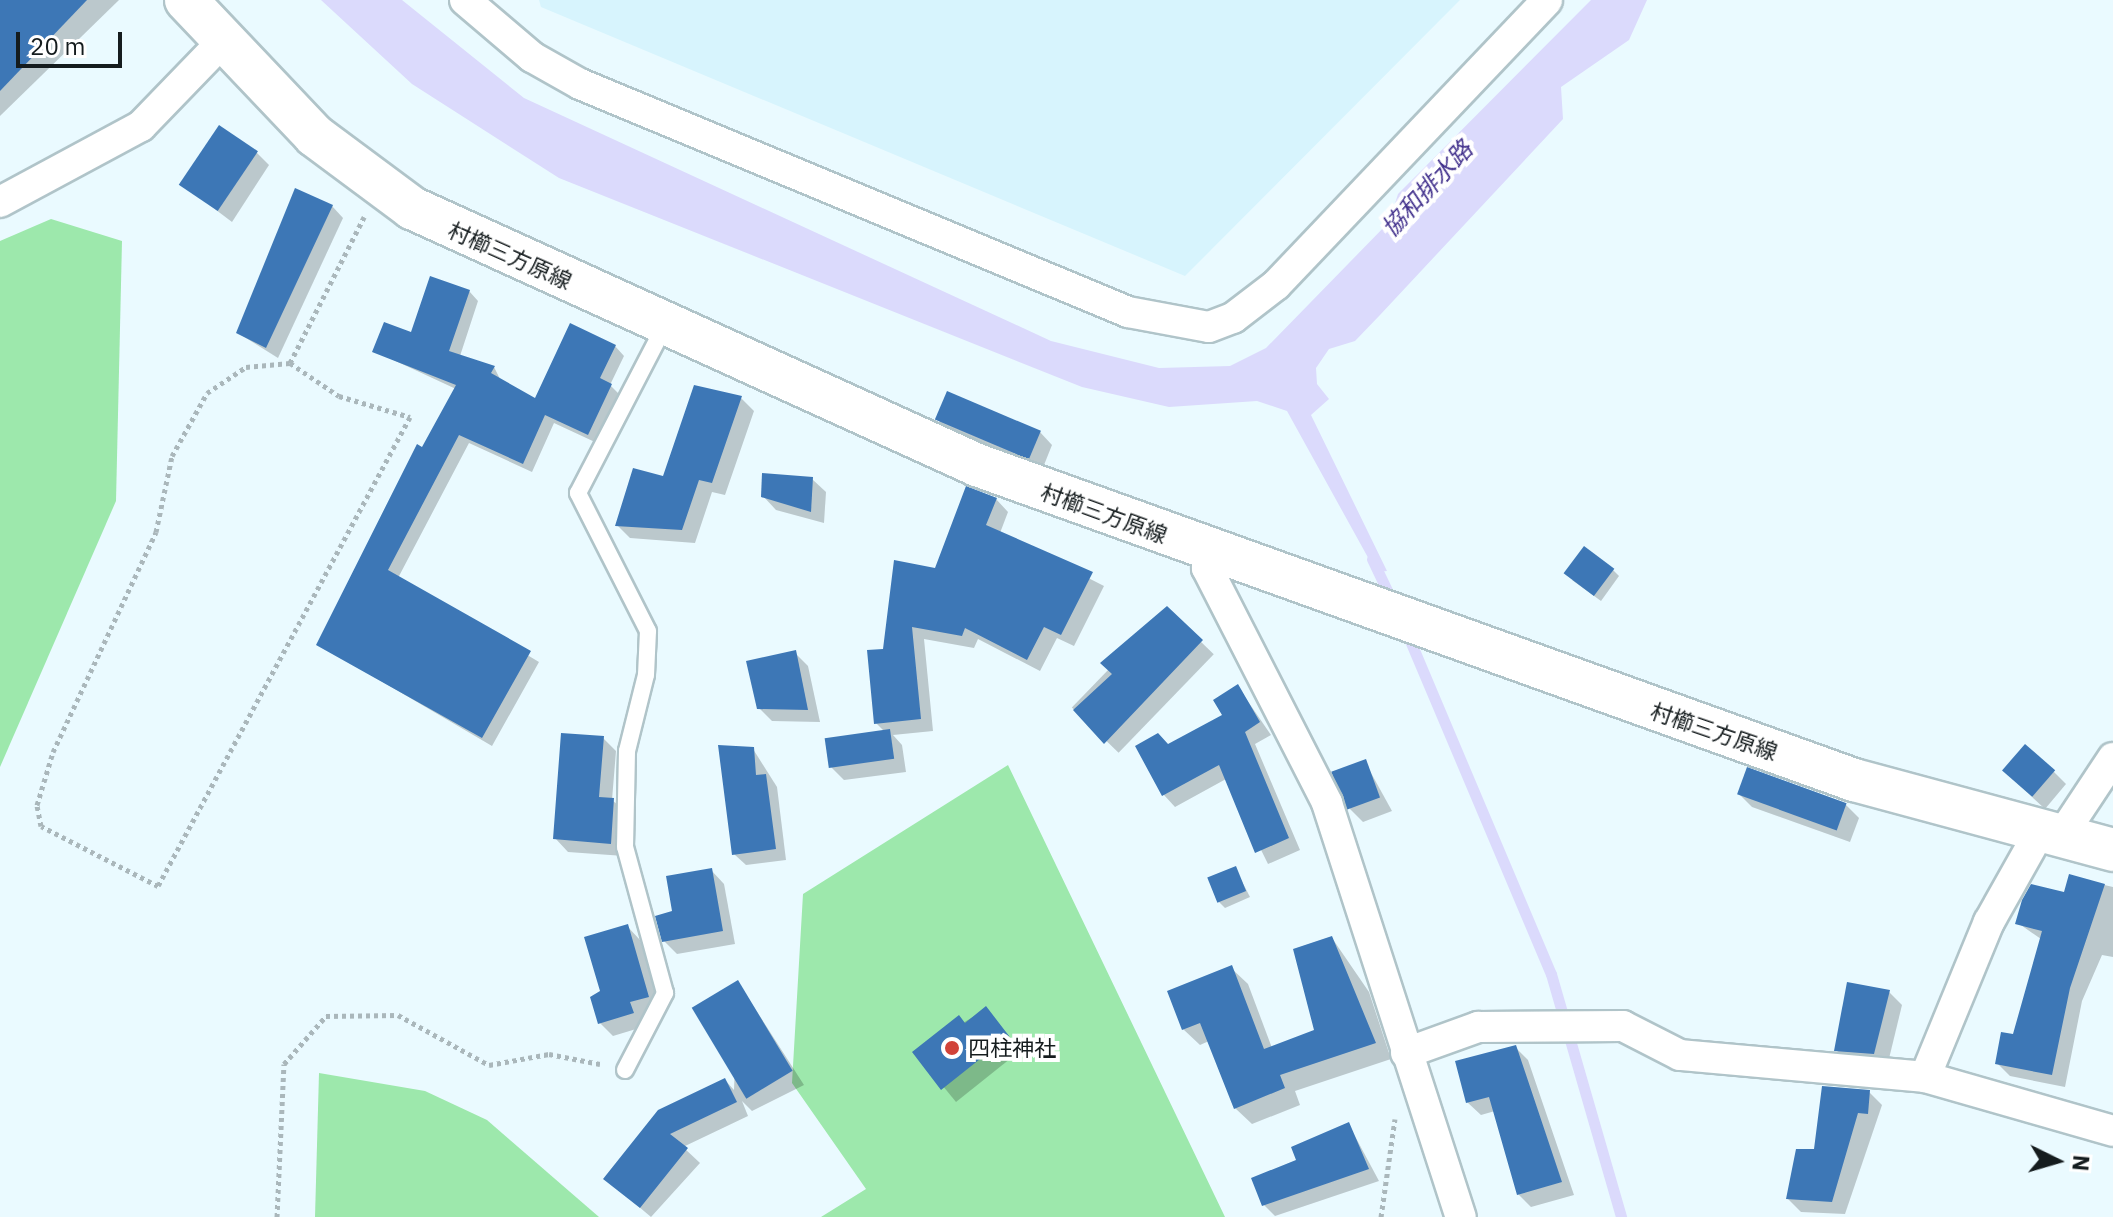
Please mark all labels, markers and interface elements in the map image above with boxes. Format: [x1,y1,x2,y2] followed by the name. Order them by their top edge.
[20,16,126,66] scale bar
[30,30,85,62] text: 20 m
[1376,135,1478,243] water label: 協和排水路
[444,216,576,294] street label: 村櫛三方原線
[1037,478,1171,548] street label: 村櫛三方原線
[1647,697,1781,765] street label: 村櫛三方原線
[968,1035,1056,1061] place label: 四柱神社
[943,1039,961,1057] marker: 四柱神社
[2017,1121,2097,1201] north arrow
[2066,1154,2097,1172] text: N

